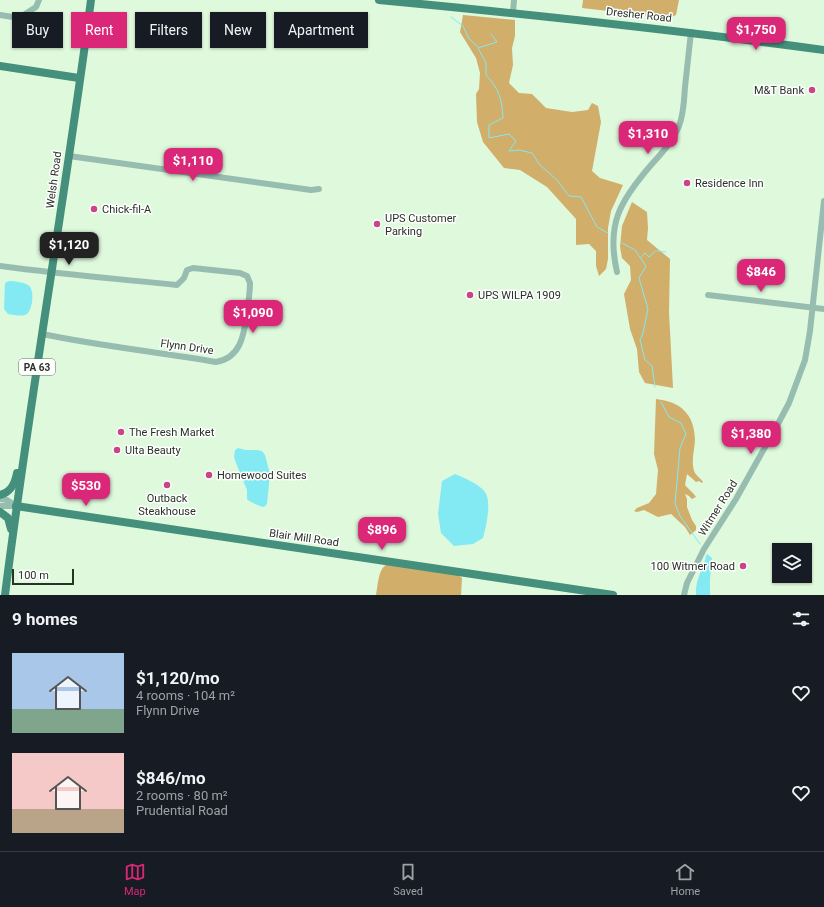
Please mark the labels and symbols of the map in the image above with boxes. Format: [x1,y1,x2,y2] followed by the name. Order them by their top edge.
[606,5,672,25] street label: Dresher Road
[723,17,789,51] pin: $1,750
[754,84,804,97] place label: M&T Bank
[807,85,817,95] marker: M&T Bank
[615,121,681,155] pin: $1,310
[160,148,226,182] pin: $1,110
[44,150,64,210] street label: Welsh Road
[695,177,764,190] place label: Residence Inn
[682,178,692,188] marker: Residence Inn
[102,203,152,216] place label: Chick-fil-A
[89,204,99,214] marker: Chick-fil-A
[385,212,456,238] place label: UPS Customer Parking
[372,219,382,229] marker: UPS Customer Parking
[36,232,102,266] pin: $1,120
[737,259,785,293] pin: $846
[478,289,561,302] place label: UPS WILPA 1909
[465,290,475,300] marker: UPS WILPA 1909
[220,300,286,334] pin: $1,090
[160,337,215,357] street label: Flynn Drive
[19,359,55,375] road number: PA 63
[718,421,784,455] pin: $1,380
[129,426,215,439] place label: The Fresh Market
[116,427,126,437] marker: The Fresh Market
[125,444,181,457] place label: Ulta Beauty
[112,445,122,455] marker: Ulta Beauty
[217,469,307,482] place label: Homewood Suites
[204,470,214,480] marker: Homewood Suites
[62,473,110,507] pin: $530
[696,478,740,538] street label: Witmer Road
[162,480,172,490] marker: Outback Steakhouse
[138,492,196,518] place label: Outback Steakhouse
[358,517,406,551] pin: $896
[268,527,340,549] street label: Blair Mill Road
[651,560,735,573] place label: 100 Witmer Road
[738,561,748,571] marker: 100 Witmer Road
[12,567,74,586] scale bar

